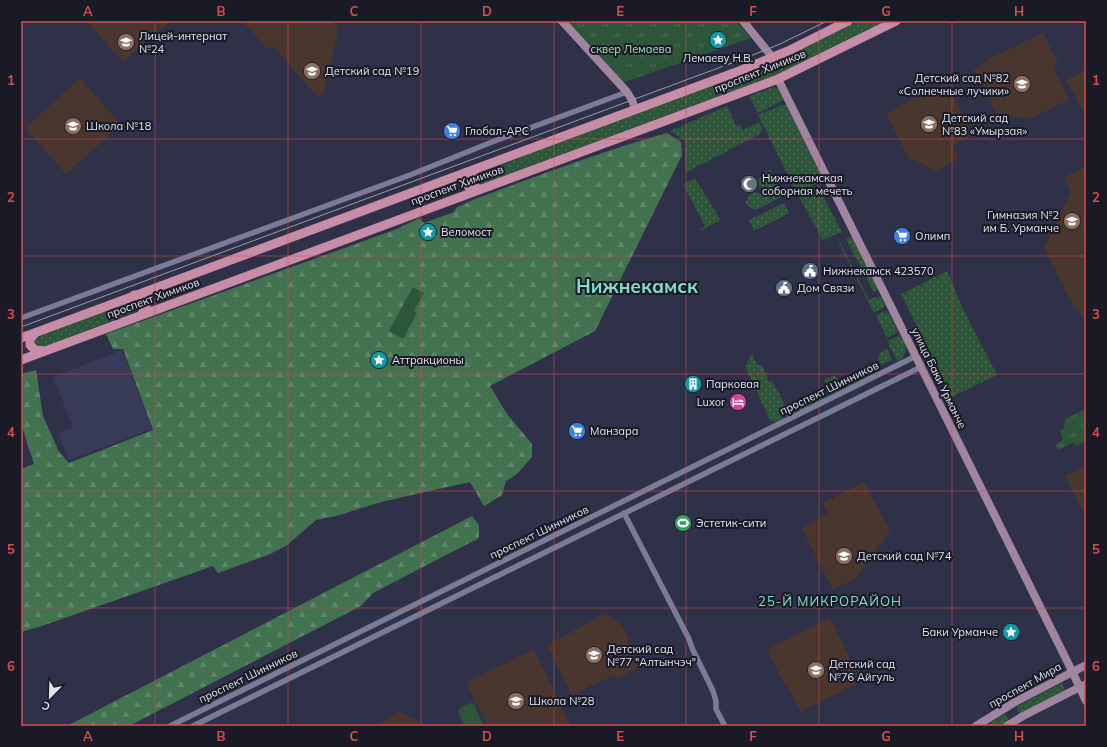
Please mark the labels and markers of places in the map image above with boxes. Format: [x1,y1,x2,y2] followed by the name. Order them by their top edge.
[139,29,227,56] place label: Лицей-интернат №24
[708,30,728,50] place icon: Лемаеву Н.В.
[116,32,136,52] school or university icon: Лицей-интернат №24
[683,51,753,65] place label: Лемаеву Н.В.
[302,61,322,81] school or university icon: Детский сад №19
[325,64,419,78] place label: Детский сад №19
[899,71,1009,98] place label: Детский сад №82 «Солнечные лучики»
[1012,74,1032,94] school or university icon: Детский сад №82 «Солнечные лучики»
[942,111,1027,138] place label: Детский сад №83 «Умырзая»
[919,114,939,134] school or university icon: Детский сад №83 «Умырзая»
[63,116,83,136] school or university icon: Школа №18
[86,119,152,133] place label: Школа №18
[442,121,462,141] supermarket icon: Глобал-АРС
[465,124,529,138] place label: Глобал-АРС
[762,171,852,198] place label: Нижнекамская соборная мечеть
[739,174,759,194] mosque icon: Нижнекамская соборная мечеть
[983,208,1059,235] place label: Гимназия №2 им Б. Урманче
[1062,211,1082,231] school or university icon: Гимназия №2 им Б. Урманче
[418,222,438,242] place icon: Веломост
[441,225,492,239] place label: Веломост
[892,226,912,246] supermarket icon: Олимп
[915,229,950,243] place label: Олимп
[800,261,820,281] public building icon: Нижнекамск 423570
[823,264,934,278] place label: Нижнекамск 423570
[774,278,794,298] public building icon: Дом Связи
[797,281,854,295] place label: Дом Связи
[369,350,389,370] place icon: Аттракционы
[392,353,464,367] place label: Аттракционы
[683,374,703,394] building icon: Парковая
[706,377,759,391] place label: Парковая
[728,392,748,412] hotel icon: Luxor
[697,395,725,409] place label: Luxor
[567,421,587,441] supermarket icon: Манзара
[590,424,638,438] place label: Манзара
[673,513,693,533] sports icon: Эстетик-сити
[696,516,766,530] place label: Эстетик-сити
[834,546,854,566] school or university icon: Детский сад №74
[857,549,952,563] place label: Детский сад №74
[1001,622,1021,642] place icon: Баки Урманче
[922,625,998,639] place label: Баки Урманче
[607,642,696,669] place label: Детский сад №77 "Алтынчэч"
[584,645,604,665] school or university icon: Детский сад №77 "Алтынчэч"
[829,657,896,684] place label: Детский сад №76 Айгуль
[806,660,826,680] school or university icon: Детский сад №76 Айгуль
[506,691,526,711] school or university icon: Школа №28
[529,694,595,708] place label: Школа №28

